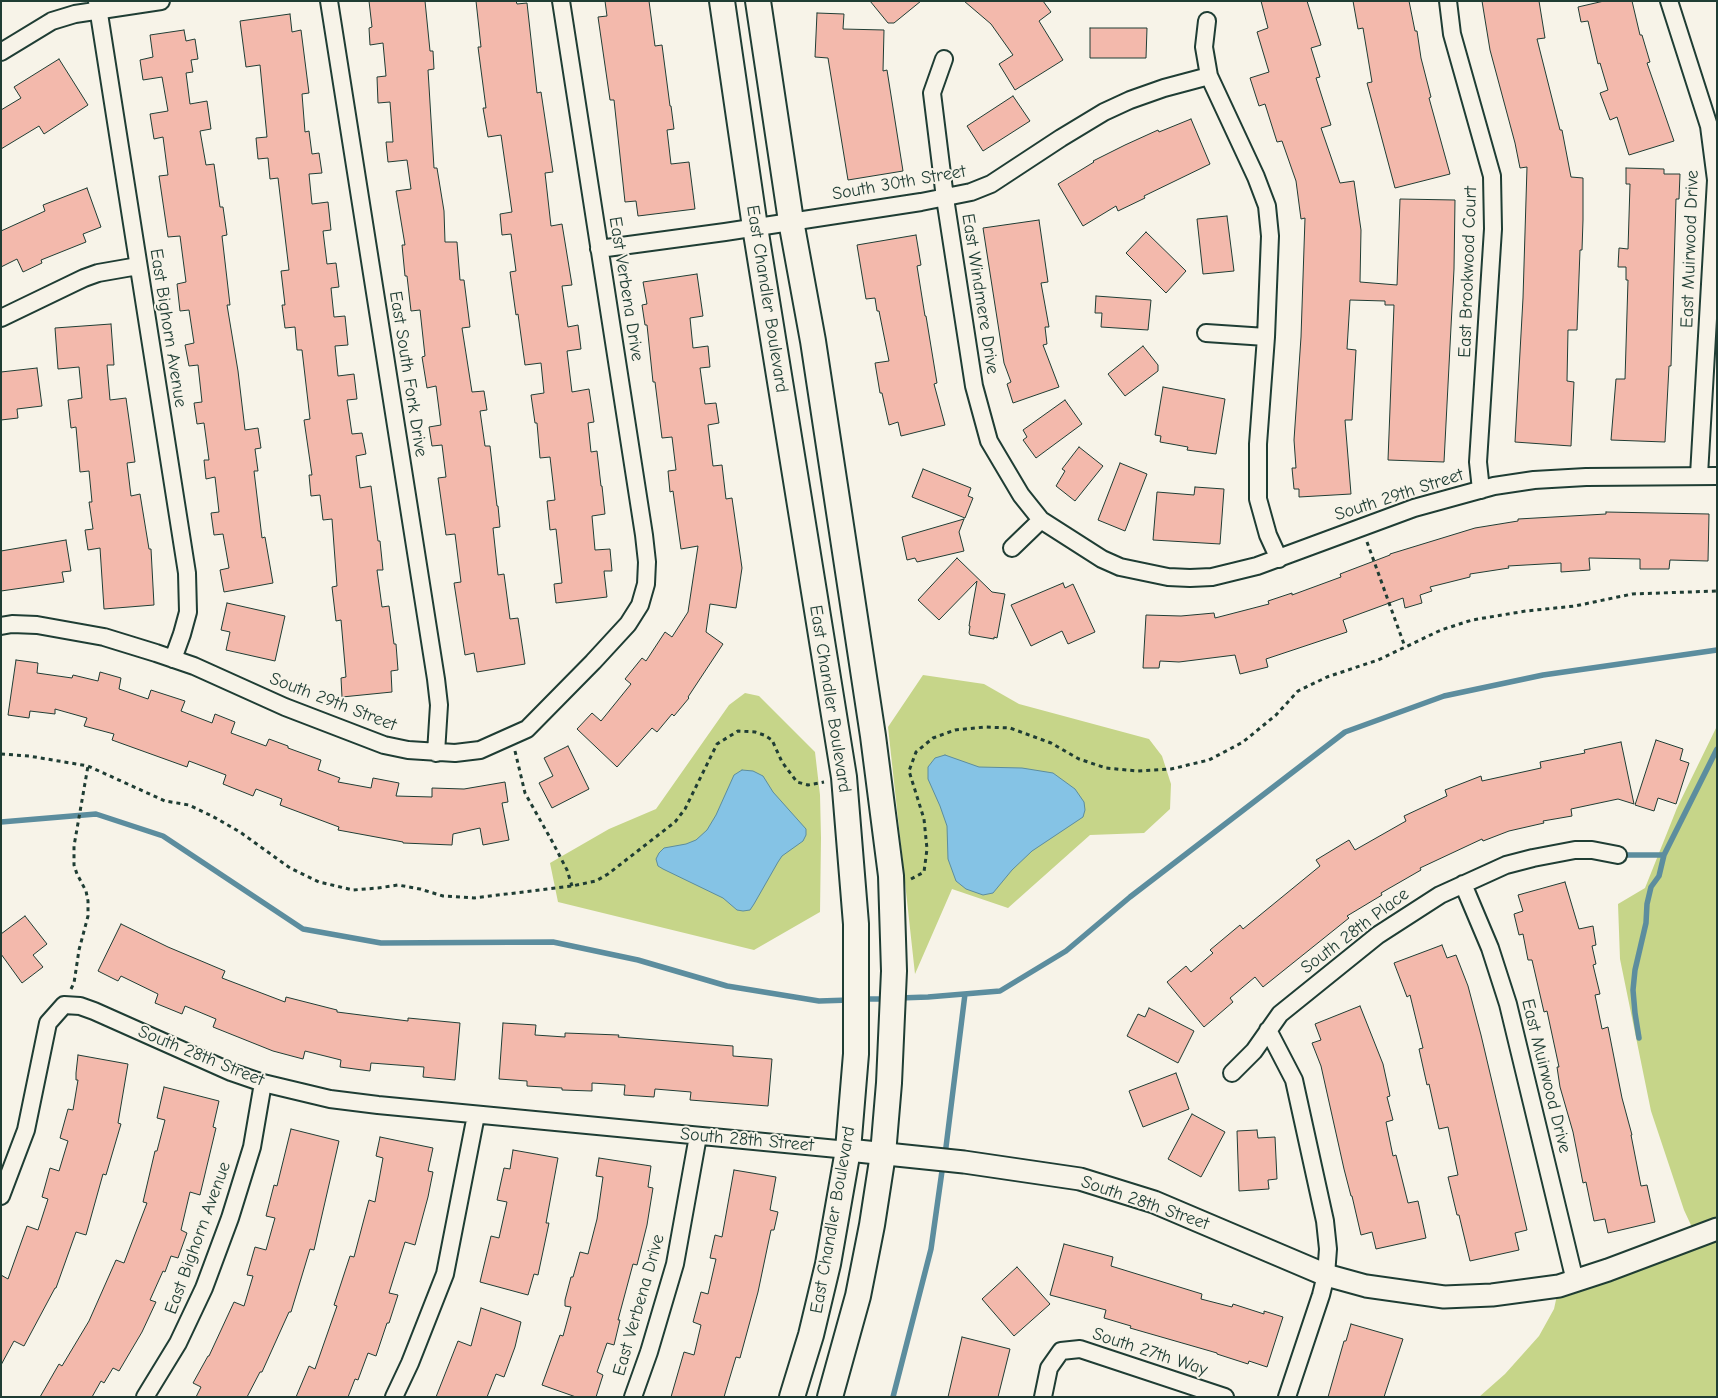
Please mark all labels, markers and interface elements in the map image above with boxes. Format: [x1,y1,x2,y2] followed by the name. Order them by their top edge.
[830,161,968,205] street label: South 30th Street
[1676,170,1704,328] street label: East Muirwood Drive
[1454,186,1482,358] street label: East Brookwood Court
[741,204,793,394] street label: East Chandler Boulevard
[957,212,1003,376] street label: East Windmere Drive
[604,215,648,363] street label: East Verbena Drive
[145,247,191,409] street label: East Bighorn Avenue
[384,289,432,459] street label: East South Fork Drive
[1332,464,1466,526] street label: South 29th Street
[804,604,856,794] street label: East Chandler Boulevard
[266,668,400,736] street label: South 29th Street
[1297,883,1413,979] street label: South 28th Place
[1516,997,1576,1155] street label: East Muirwood Drive
[135,1021,267,1091] street label: South 28th Street
[679,1123,815,1157] street label: South 28th Street
[806,1125,860,1315] street label: East Chandler Boulevard
[160,1159,236,1317] street label: East Bighorn Avenue
[1078,1171,1212,1235] street label: South 28th Street
[608,1232,670,1378] street label: East Verbena Drive
[1090,1323,1210,1381] street label: South 27th Way

